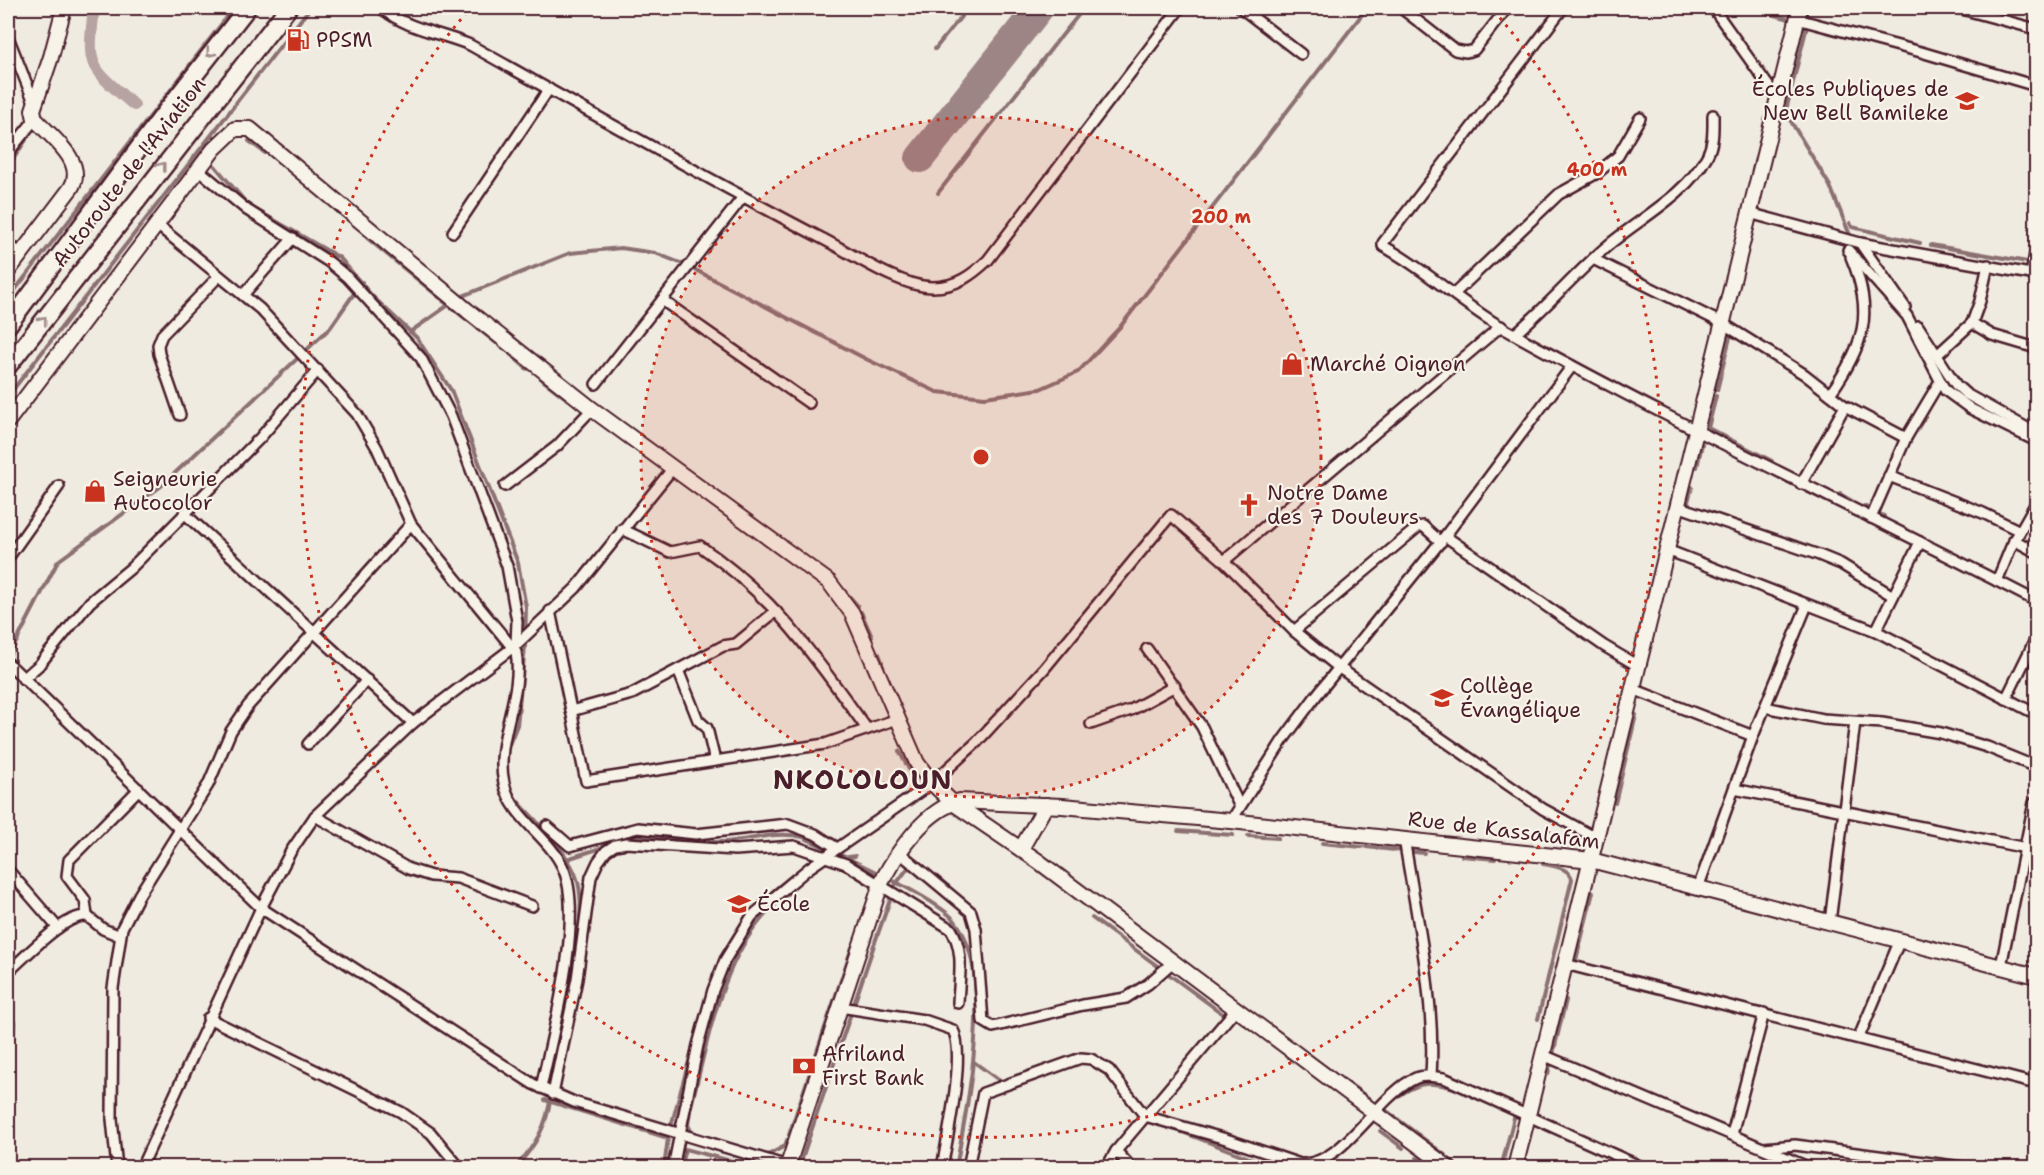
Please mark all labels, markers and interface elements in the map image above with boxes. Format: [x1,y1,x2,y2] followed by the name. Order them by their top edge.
[316,26,372,54] place label: PPSM
[285,27,311,53] fuel station icon: PPSM
[207,46,218,57] one-way arrow
[46,71,212,273] street label: Autoroute de l'Aviation
[1752,74,1949,127] place label: Écoles Publiques de New Bell Bamileke
[1954,88,1980,114] school or university icon: Écoles Publiques de New Bell Bamileke
[1567,158,1628,182] text: 400 m
[155,161,166,172] one-way arrow
[1191,205,1252,229] text: 200 m
[36,316,47,327] one-way arrow
[1310,350,1466,378] place label: Marché Oignon
[1279,351,1305,377] shop icon: Marché Oignon
[971,447,991,467] centre of rings
[113,465,218,517] place label: Seigneurie Autocolor
[82,478,108,504] shop icon: Seigneurie Autocolor
[1267,479,1419,531] place label: Notre Dame des 7 Douleurs
[1236,492,1262,518] church icon: Notre Dame des 7 Douleurs
[1460,672,1581,724] place label: Collège Évangélique
[1429,685,1455,711] school or university icon: Collège Évangélique
[773,761,953,798] district label: NKOLOLOUN
[1406,804,1602,856] street label: Rue de Kassalafam
[757,889,810,918] place label: École
[726,891,752,917] school or university icon: École
[822,1040,925,1092] place label: Afriland First Bank
[791,1053,817,1079] bank icon: Afriland First Bank

